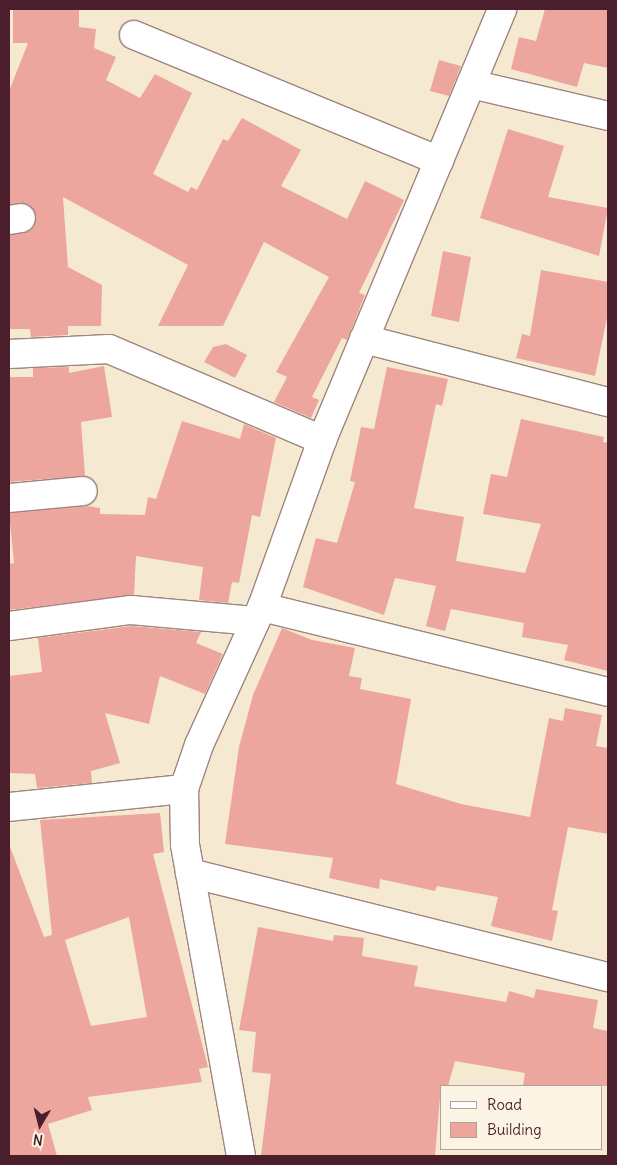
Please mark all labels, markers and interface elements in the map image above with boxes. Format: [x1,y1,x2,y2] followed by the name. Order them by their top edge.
[440,1085,602,1150] legend
[487,1095,522,1114] text: Road
[15,1100,65,1150] north arrow
[487,1120,542,1139] text: Building
[32,1130,44,1149] text: N

